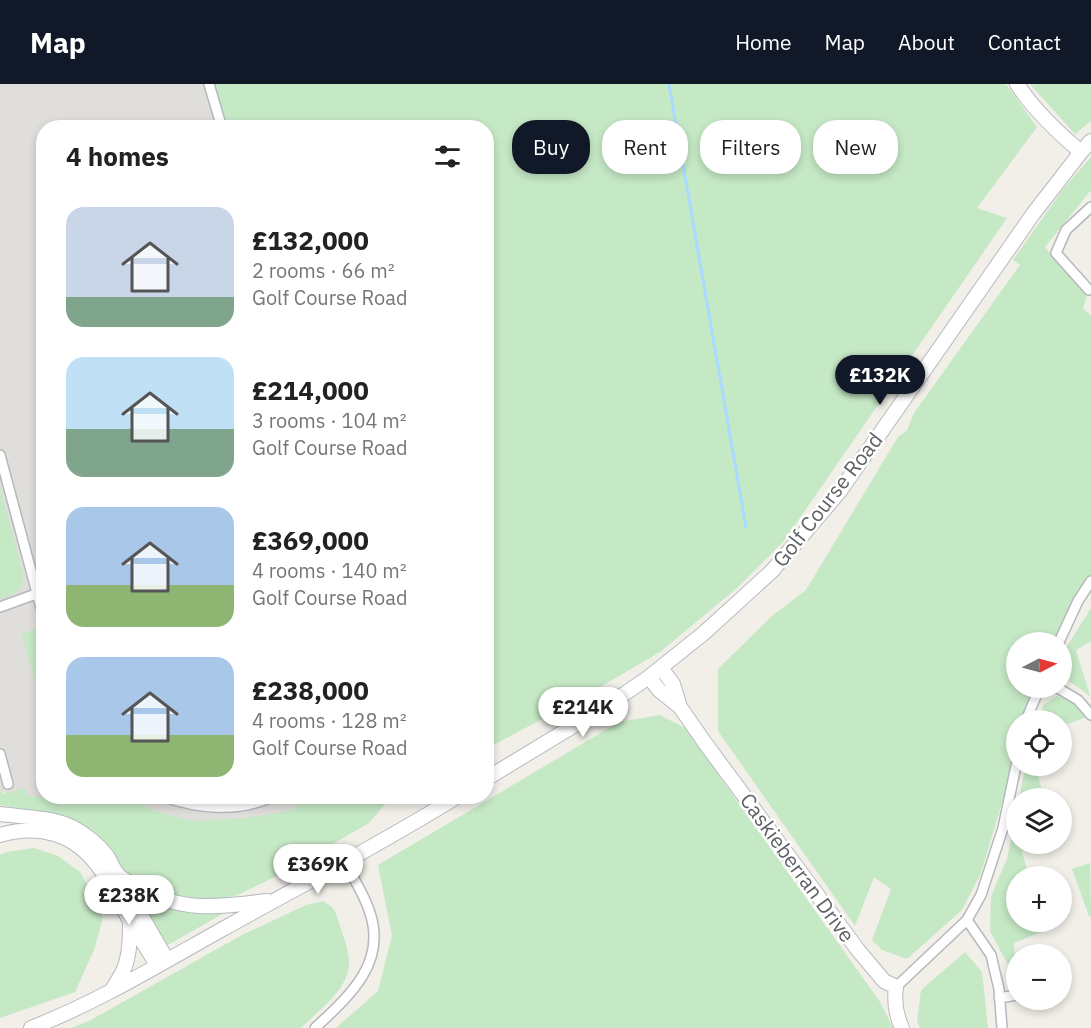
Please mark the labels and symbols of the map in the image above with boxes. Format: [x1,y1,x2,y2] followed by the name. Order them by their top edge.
[838,355,922,406] pin: £132K
[766,426,889,572] street label: Golf Course Road
[1006,632,1072,698] north arrow
[541,687,625,738] pin: £214K
[734,787,862,948] street label: Caskieberran Drive
[276,844,360,895] pin: £369K
[87,875,171,926] pin: £238K

